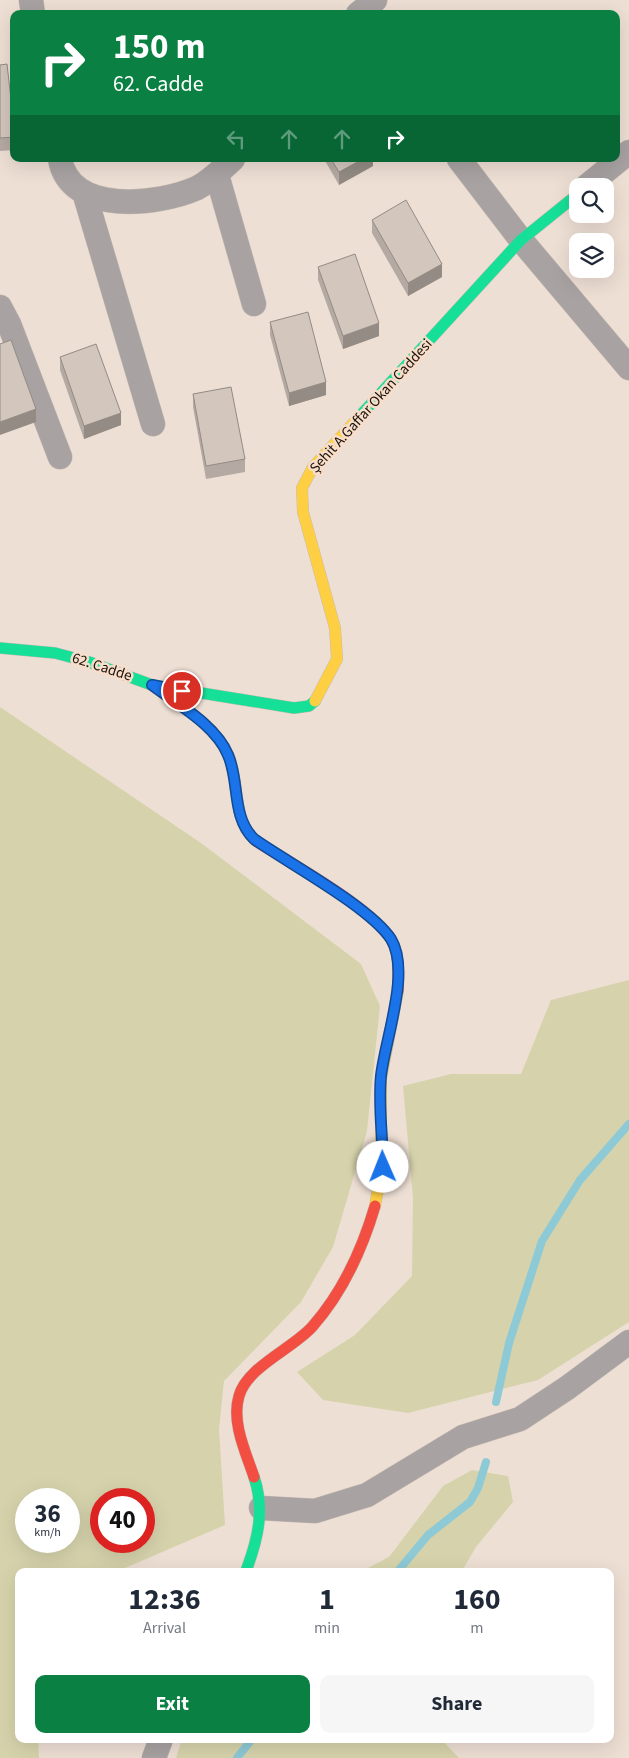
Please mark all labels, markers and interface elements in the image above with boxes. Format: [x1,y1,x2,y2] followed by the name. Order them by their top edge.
[113,22,205,72] text: 150 m
[30,30,95,95] icon: right
[113,68,204,100] text: 62. Cadde
[222,125,250,153] icon: left
[275,125,303,153] icon: ahead
[328,125,356,153] icon: ahead
[381,125,409,153] icon: right
[569,178,614,278] map controls
[569,178,614,223] button: search
[569,233,614,278] button: layers
[305,334,437,478] street label: Şehit A.Gaffar Okan Caddesi
[69,647,135,687] street label: 62. Cadde
[161,670,203,712] pin
[168,677,196,705] icon: arrive
[356,1140,408,1192] position arrow
[90,1488,155,1553] speed limit sign: 40
[34,1496,61,1532] text: 36
[34,1524,61,1541] text: km/h
[128,1578,201,1621] text: 12:36
[319,1578,335,1621] text: 1
[453,1578,501,1621] text: 160
[143,1617,186,1639] text: Arrival
[314,1617,340,1639] text: min
[470,1617,484,1639] text: m
[35,1675,310,1733] button: Exit
[320,1675,594,1733] button: Share

